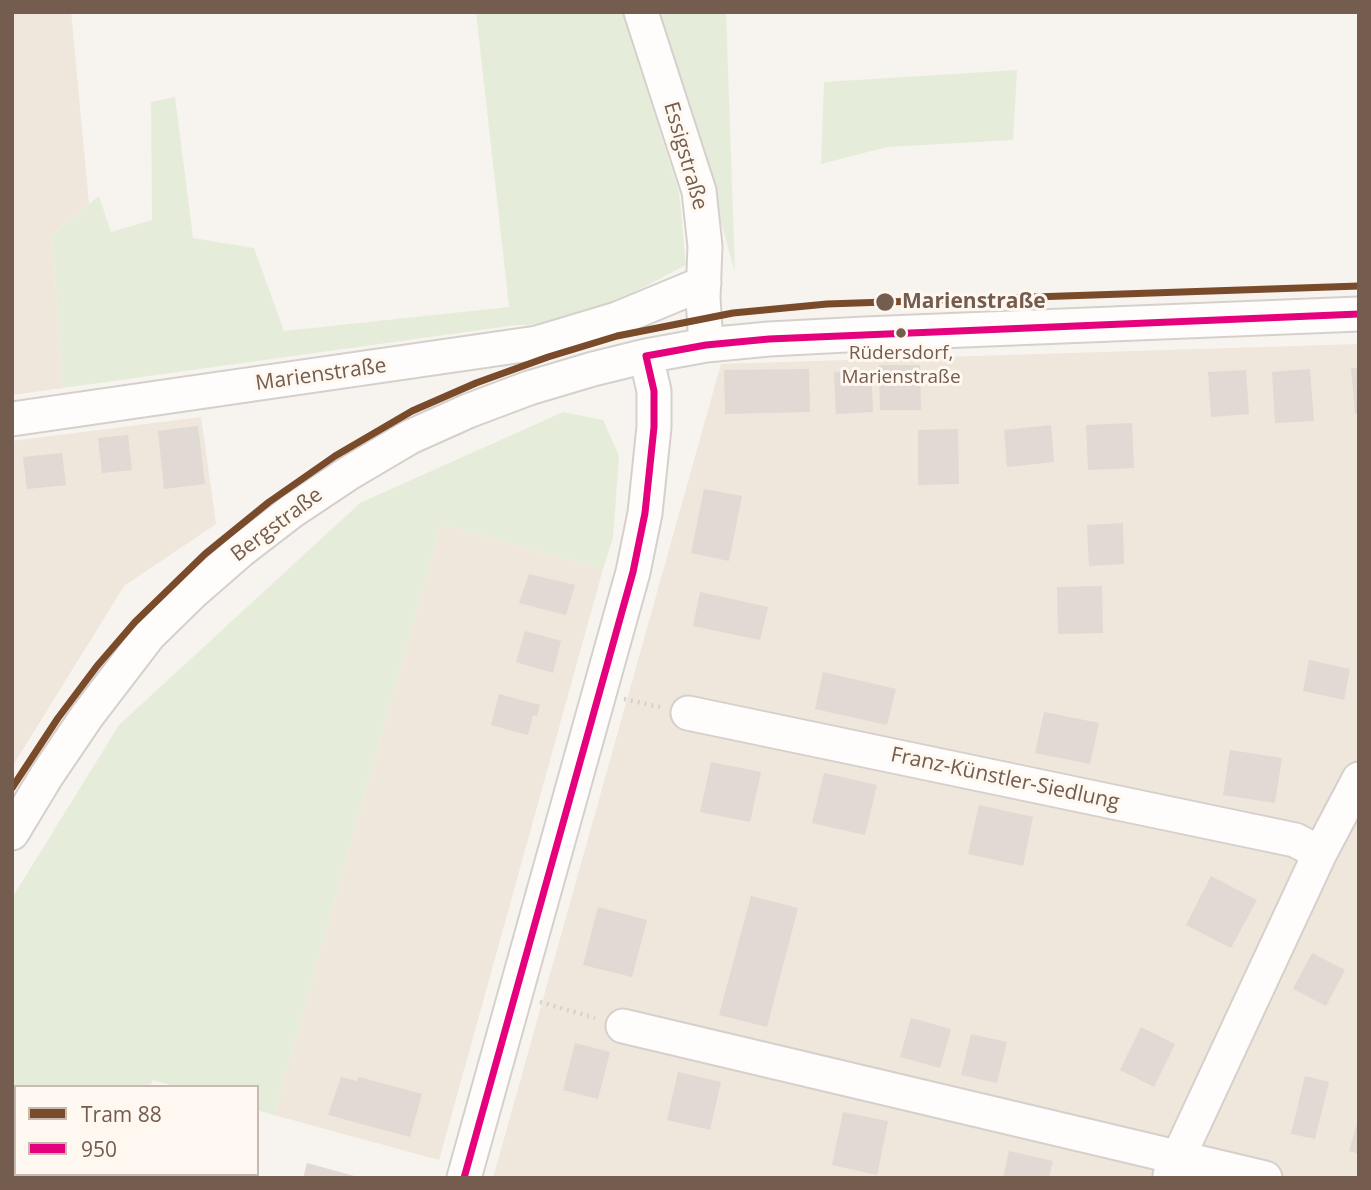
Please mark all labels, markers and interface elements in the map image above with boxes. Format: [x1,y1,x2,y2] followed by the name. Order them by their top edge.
[658,99,712,213] street label: Essigstraße
[902,289,1046,315] place label: Marienstraße
[874,291,896,313] marker: Marienstraße
[894,326,908,340] marker: Rüdersdorf, Marienstraße
[841,343,961,387] place label: Rüdersdorf, Marienstraße
[254,353,388,397] street label: Marienstraße
[226,482,328,568] street label: Bergstraße
[888,742,1122,816] street label: Franz-Künstler-Siedlung
[14,1085,259,1176] legend
[81,1100,162,1128] text: Tram 88
[81,1135,117,1163] text: 950

